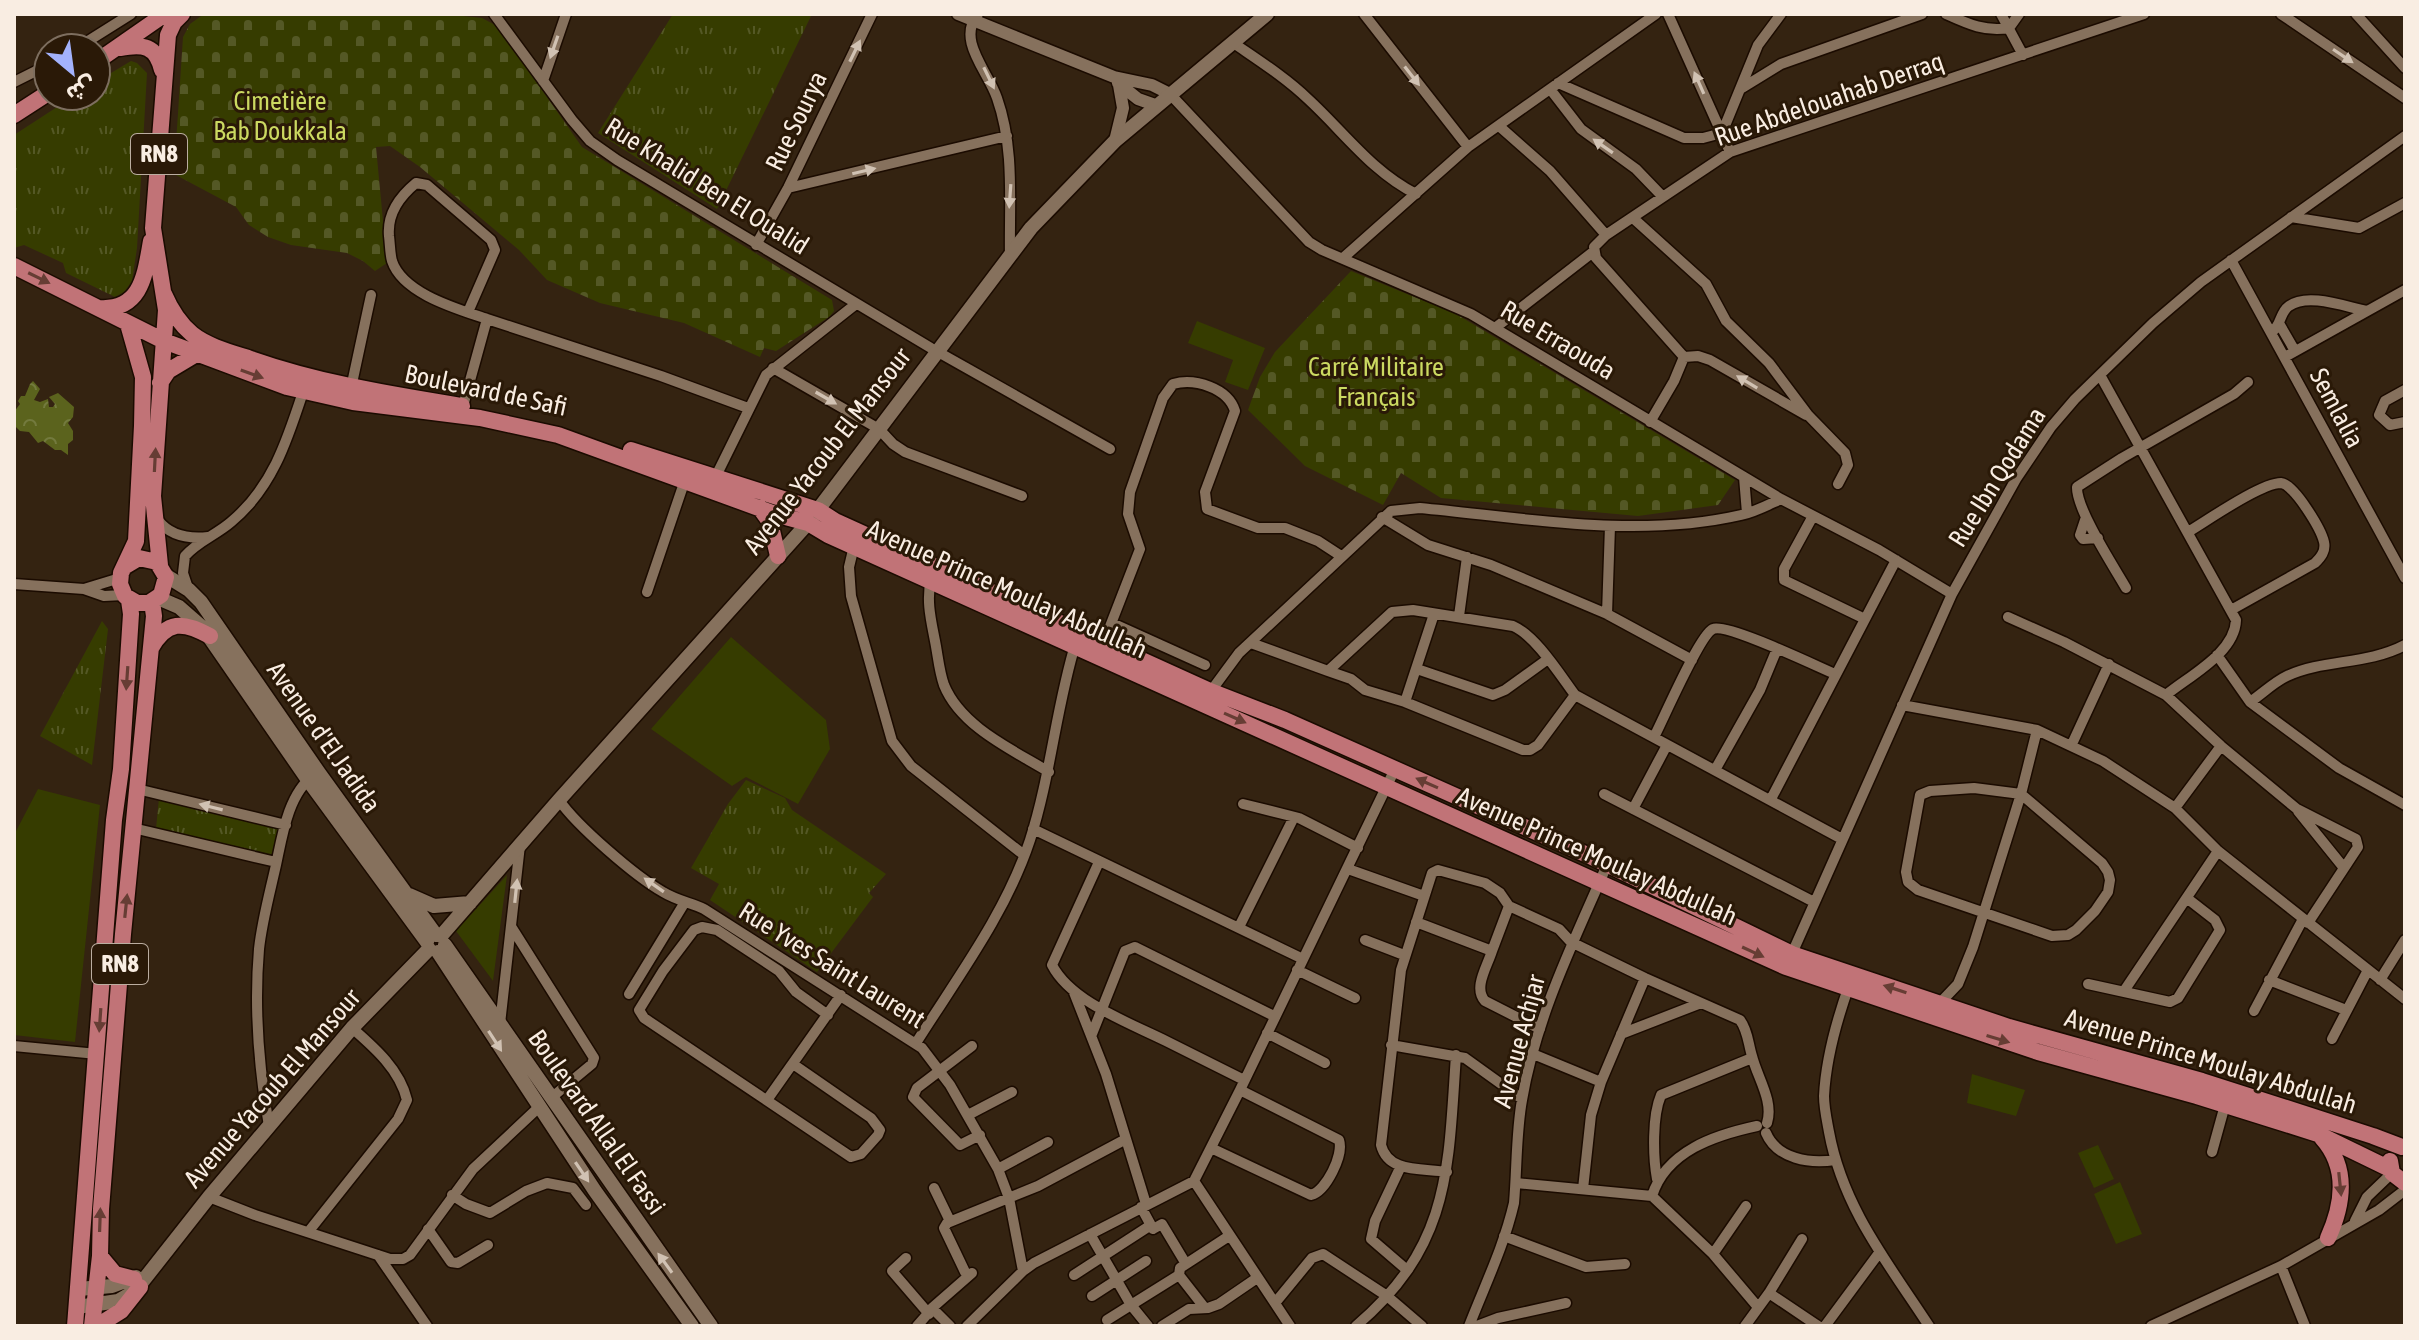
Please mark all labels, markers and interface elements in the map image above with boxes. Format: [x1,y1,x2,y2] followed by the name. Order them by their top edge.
[32,32,112,112] north arrow
[548,36,560,60] one-way arrow
[848,39,861,62] one-way arrow
[1711,46,1947,152] street label: Rue Abdelouahab Derraq
[2332,48,2354,63] one-way arrow
[759,66,833,176] street label: Rue Sourya
[982,66,995,89] one-way arrow
[1403,66,1419,86] one-way arrow
[62,71,101,108] text: ش
[1693,71,1706,95] one-way arrow
[213,86,347,146] park label: Cimetière Bab Doukkala
[600,111,814,261] street label: Rue Khalid Ben El Oualid
[131,134,187,174] road number: RN8
[1592,138,1614,154] one-way arrow
[852,164,877,177] one-way arrow
[1003,184,1016,209] one-way arrow
[28,272,51,285] one-way arrow
[1495,294,1621,386] street label: Rue Erraouda
[737,342,917,560] street label: Avenue Yacoub El Mansour
[1308,352,1444,412] park label: Carré Militaire Français
[402,358,570,422] street label: Boulevard de Safi
[2304,363,2370,453] street label: Semlalia
[240,369,264,381] one-way arrow
[1736,375,1758,389] one-way arrow
[814,391,837,405] one-way arrow
[1942,402,2052,552] street label: Rue Ibn Qodama
[148,447,161,472] one-way arrow
[862,514,1152,664] street label: Avenue Prince Moulay Abdullah
[261,656,387,818] street label: Avenue d'El Jadida
[120,666,133,691] one-way arrow
[1223,712,1247,725] one-way arrow
[1415,777,1439,790] one-way arrow
[1452,781,1742,931] street label: Avenue Prince Moulay Abdullah
[199,800,224,812] one-way arrow
[510,878,523,903] one-way arrow
[643,878,664,893] one-way arrow
[119,893,132,918] one-way arrow
[733,896,931,1034] street label: Rue Yves Saint Laurent
[92,944,148,984] road number: RN8
[1741,945,1764,959] one-way arrow
[1487,971,1551,1111] street label: Avenue Achjar
[178,982,367,1193] street label: Avenue Yacoub El Mansour
[1883,982,1907,995] one-way arrow
[2062,1002,2360,1120] street label: Avenue Prince Moulay Abdullah
[93,1008,106,1033] one-way arrow
[522,1024,672,1220] street label: Boulevard Allal El Fassi
[488,1030,502,1052] one-way arrow
[1986,1033,2010,1046] one-way arrow
[574,1162,589,1183] one-way arrow
[2334,1172,2347,1197] one-way arrow
[94,1207,107,1232] one-way arrow
[658,1252,673,1273] one-way arrow

